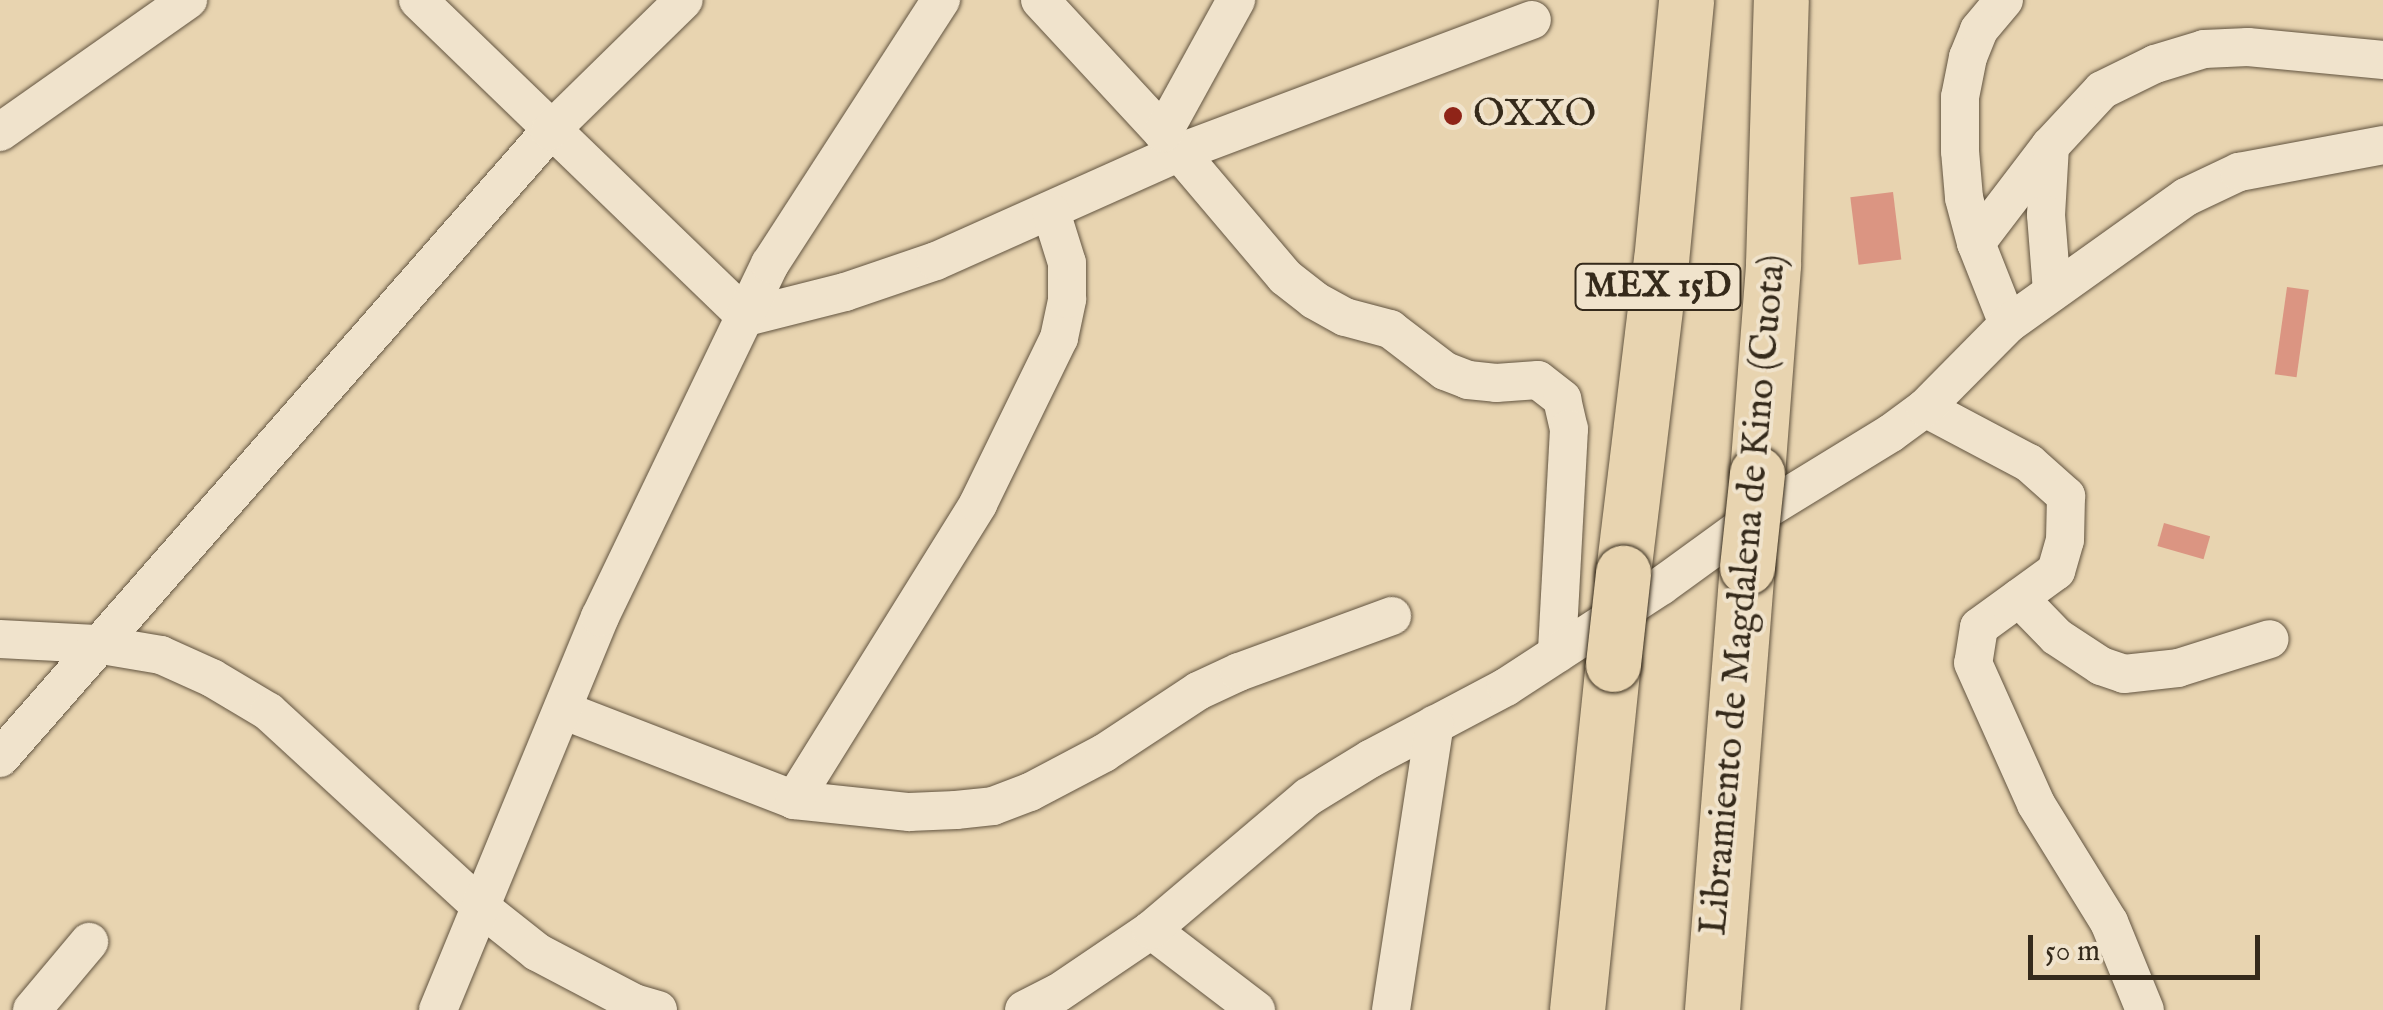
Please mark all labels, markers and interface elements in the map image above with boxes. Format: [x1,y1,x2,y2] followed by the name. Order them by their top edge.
[1473,93,1596,139] place label: OXXO
[1442,105,1464,127] marker: OXXO
[1693,253,1797,937] street label: Libramiento de Magdalena de Kino (Cuota)
[1573,257,1743,317] road number: MEX 15D
[2033,915,2266,977] scale bar
[2045,933,2100,971] text: 50 m

